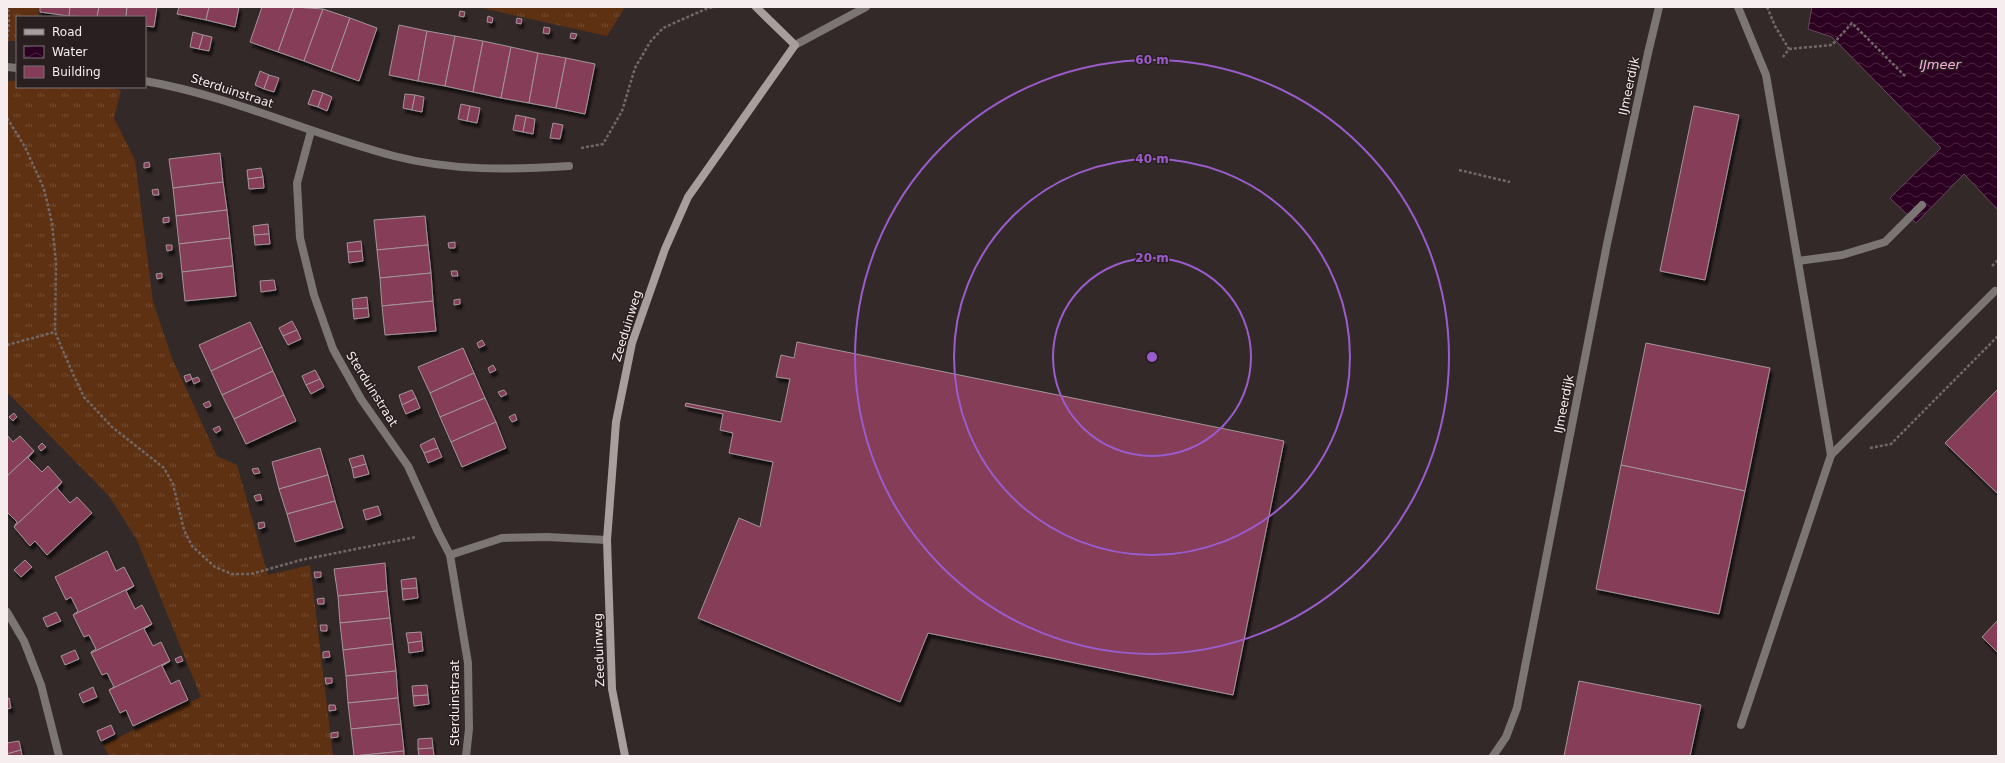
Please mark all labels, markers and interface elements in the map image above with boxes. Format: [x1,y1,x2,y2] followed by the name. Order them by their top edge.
[16,16,146,88] legend
[52,25,82,39] text: Road
[52,45,88,59] text: Water
[1135,53,1169,67] text: 60 m
[1616,55,1642,117] street label: IJmeerdijk
[1919,57,1962,72] water label: IJmeer
[52,65,101,79] text: Building
[189,71,275,111] street label: Sterduinstraat
[1135,152,1169,166] text: 40 m
[1135,251,1169,265] text: 20 m
[609,289,645,363] street label: Zeeduinweg
[343,349,401,429] street label: Sterduinstraat
[1145,350,1159,364] centre of rings
[1551,373,1577,435] street label: IJmeerdijk
[591,613,607,687] street label: Zeeduinweg
[448,660,462,746] street label: Sterduinstraat

